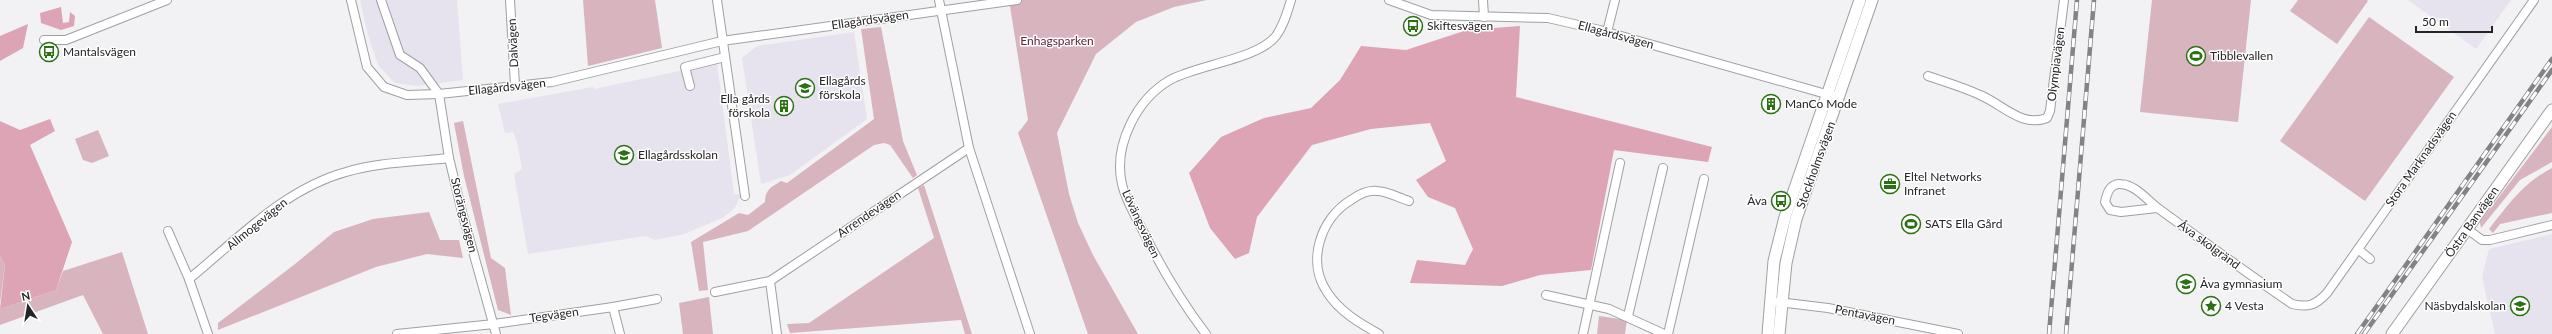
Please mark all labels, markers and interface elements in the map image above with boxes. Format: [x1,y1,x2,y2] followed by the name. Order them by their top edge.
[830,7,910,32] street label: Ellagårdsvägen
[2416,8,2492,34] scale bar
[2422,14,2449,29] text: 50 m
[1402,15,1424,37] bus stop icon: Skiftesvägen
[1577,17,1656,52] street label: Ellagårdsvägen
[504,18,521,68] street label: Dalvägen
[1427,18,1493,33] place label: Skiftesvägen
[2043,26,2068,102] street label: Olympiavägen
[1020,33,1094,48] park label: Enhagsparken
[38,41,60,63] bus stop icon: Mantalsvägen
[63,44,136,59] place label: Mantalsvägen
[2185,45,2207,67] sports icon: Tibblevallen
[2210,48,2273,63] place label: Tibblevallen
[819,73,866,102] place label: Ellagårds förskola
[467,75,546,98] street label: Ellagårdsvägen
[794,77,816,99] school or university icon: Ellagårds förskola
[720,91,770,120] place label: Ella gårds förskola
[1760,93,1782,115] building icon: ManCo Mode
[773,95,795,117] building icon: Ella gårds förskola
[1785,96,1857,111] place label: ManCo Mode
[2382,108,2459,210] street label: Stora Marknadsvägen
[1793,119,1838,210] street label: Stockholmsvägen
[613,144,635,166] school or university icon: Ellagårdsskolan
[638,147,718,162] place label: Ellagårdsskolan
[1904,169,1982,198] place label: Eltel Networks Infranet
[1879,173,1901,195] office icon: Eltel Networks Infranet
[448,176,481,254] street label: Storängsvägen
[2441,183,2502,260] street label: Östra Banvägen
[834,187,903,240] street label: Arrendevägen
[1119,187,1164,260] street label: Lövängsvägen
[1770,190,1792,212] bus stop icon: Åva
[1747,193,1767,208] place label: Åva
[223,195,290,253] street label: Allmogevägen
[1900,213,1922,235] sports icon: SATS Ella Gård
[1925,216,2002,231] place label: SATS Ella Gård
[2175,217,2243,272] street label: Åva skolgränd
[2175,273,2197,295] school or university icon: Åva gymnasium
[2200,276,2282,291] place label: Åva gymnasium
[8,286,48,326] north arrow
[20,288,31,303] text: N
[2200,295,2222,317] place icon: 4 Vesta
[2509,295,2531,317] school or university icon: Näsbydalskolan
[2225,298,2264,313] place label: 4 Vesta
[2425,298,2506,313] place label: Näsbydalskolan
[1834,301,1897,328] street label: Pentavägen
[528,304,579,325] street label: Tegvägen

